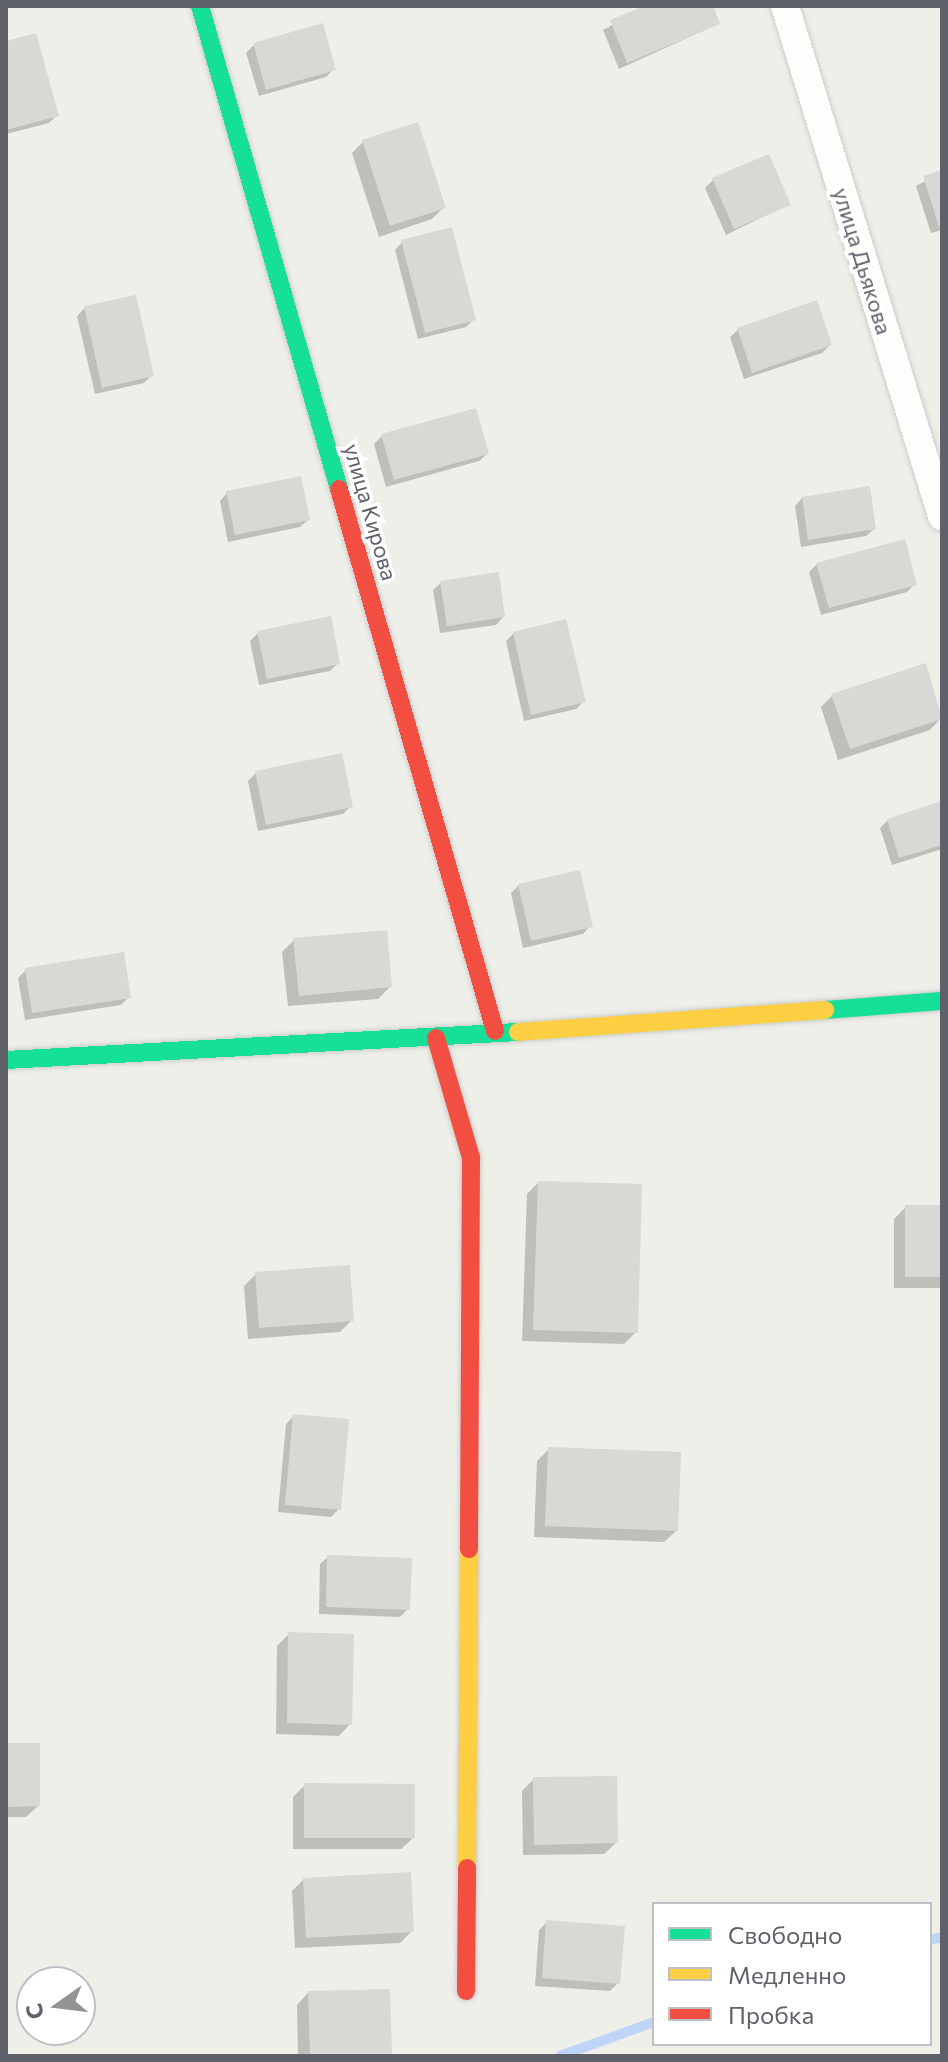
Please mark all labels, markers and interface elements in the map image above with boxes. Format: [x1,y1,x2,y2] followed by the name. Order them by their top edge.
[828,184,898,338] street label: улица Дьякова
[339,441,403,583] street label: улица Кирова
[652,1902,932,2046] legend
[728,1920,842,1949] text: Свободно
[728,1960,846,1989] text: Медленно
[16,1966,96,2046] north arrow
[728,2000,814,2029] text: Пробка
[19,2001,49,2022] text: С

